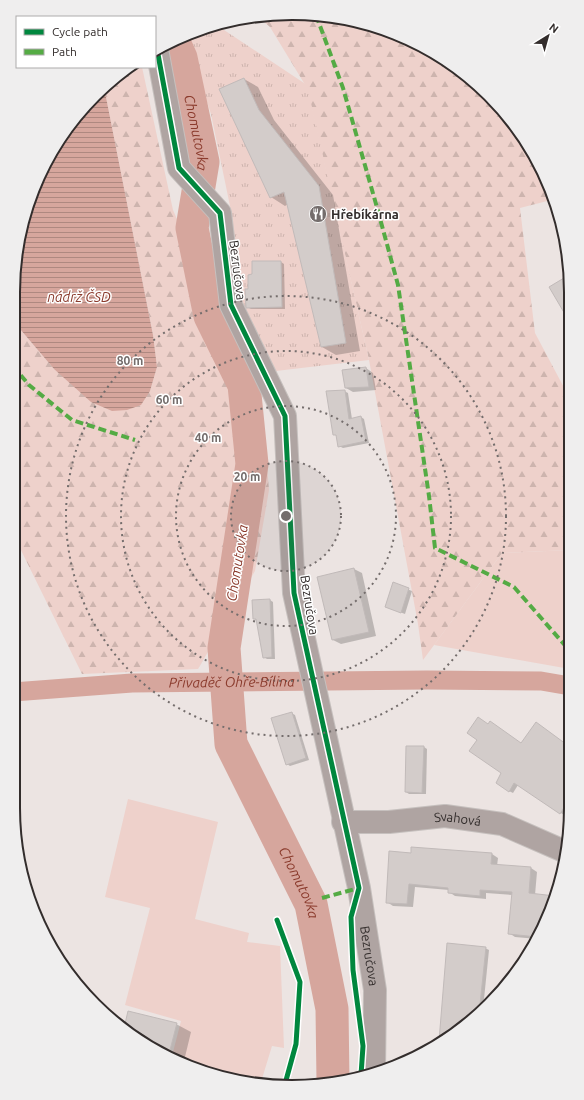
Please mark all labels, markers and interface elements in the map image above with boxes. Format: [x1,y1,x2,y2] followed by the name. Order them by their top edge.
[16,16,156,68] legend
[528,16,568,56] north arrow
[547,21,561,35] text: N
[52,25,108,38] text: Cycle path
[52,45,77,58] text: Path
[181,93,211,172] water label: Chomutovka
[308,204,328,224] restaurant icon: Hřebíkárna
[331,207,399,221] place label: Hřebíkárna
[227,239,249,301] street label: Bezručova
[47,288,111,305] water label: nádrž ČSD
[117,354,143,367] text: 80 m
[156,393,182,406] text: 60 m
[195,431,221,444] text: 40 m
[234,470,260,483] text: 20 m
[279,509,293,523] centre of rings
[223,523,251,602] water label: Chomutovka
[298,574,322,636] street label: Bezručova
[169,673,295,691] water label: Přivaděč Ohře-Bílina
[433,809,482,828] street label: Svahová
[276,844,322,920] water label: Chomutovka
[358,925,381,987] street label: Bezručova

